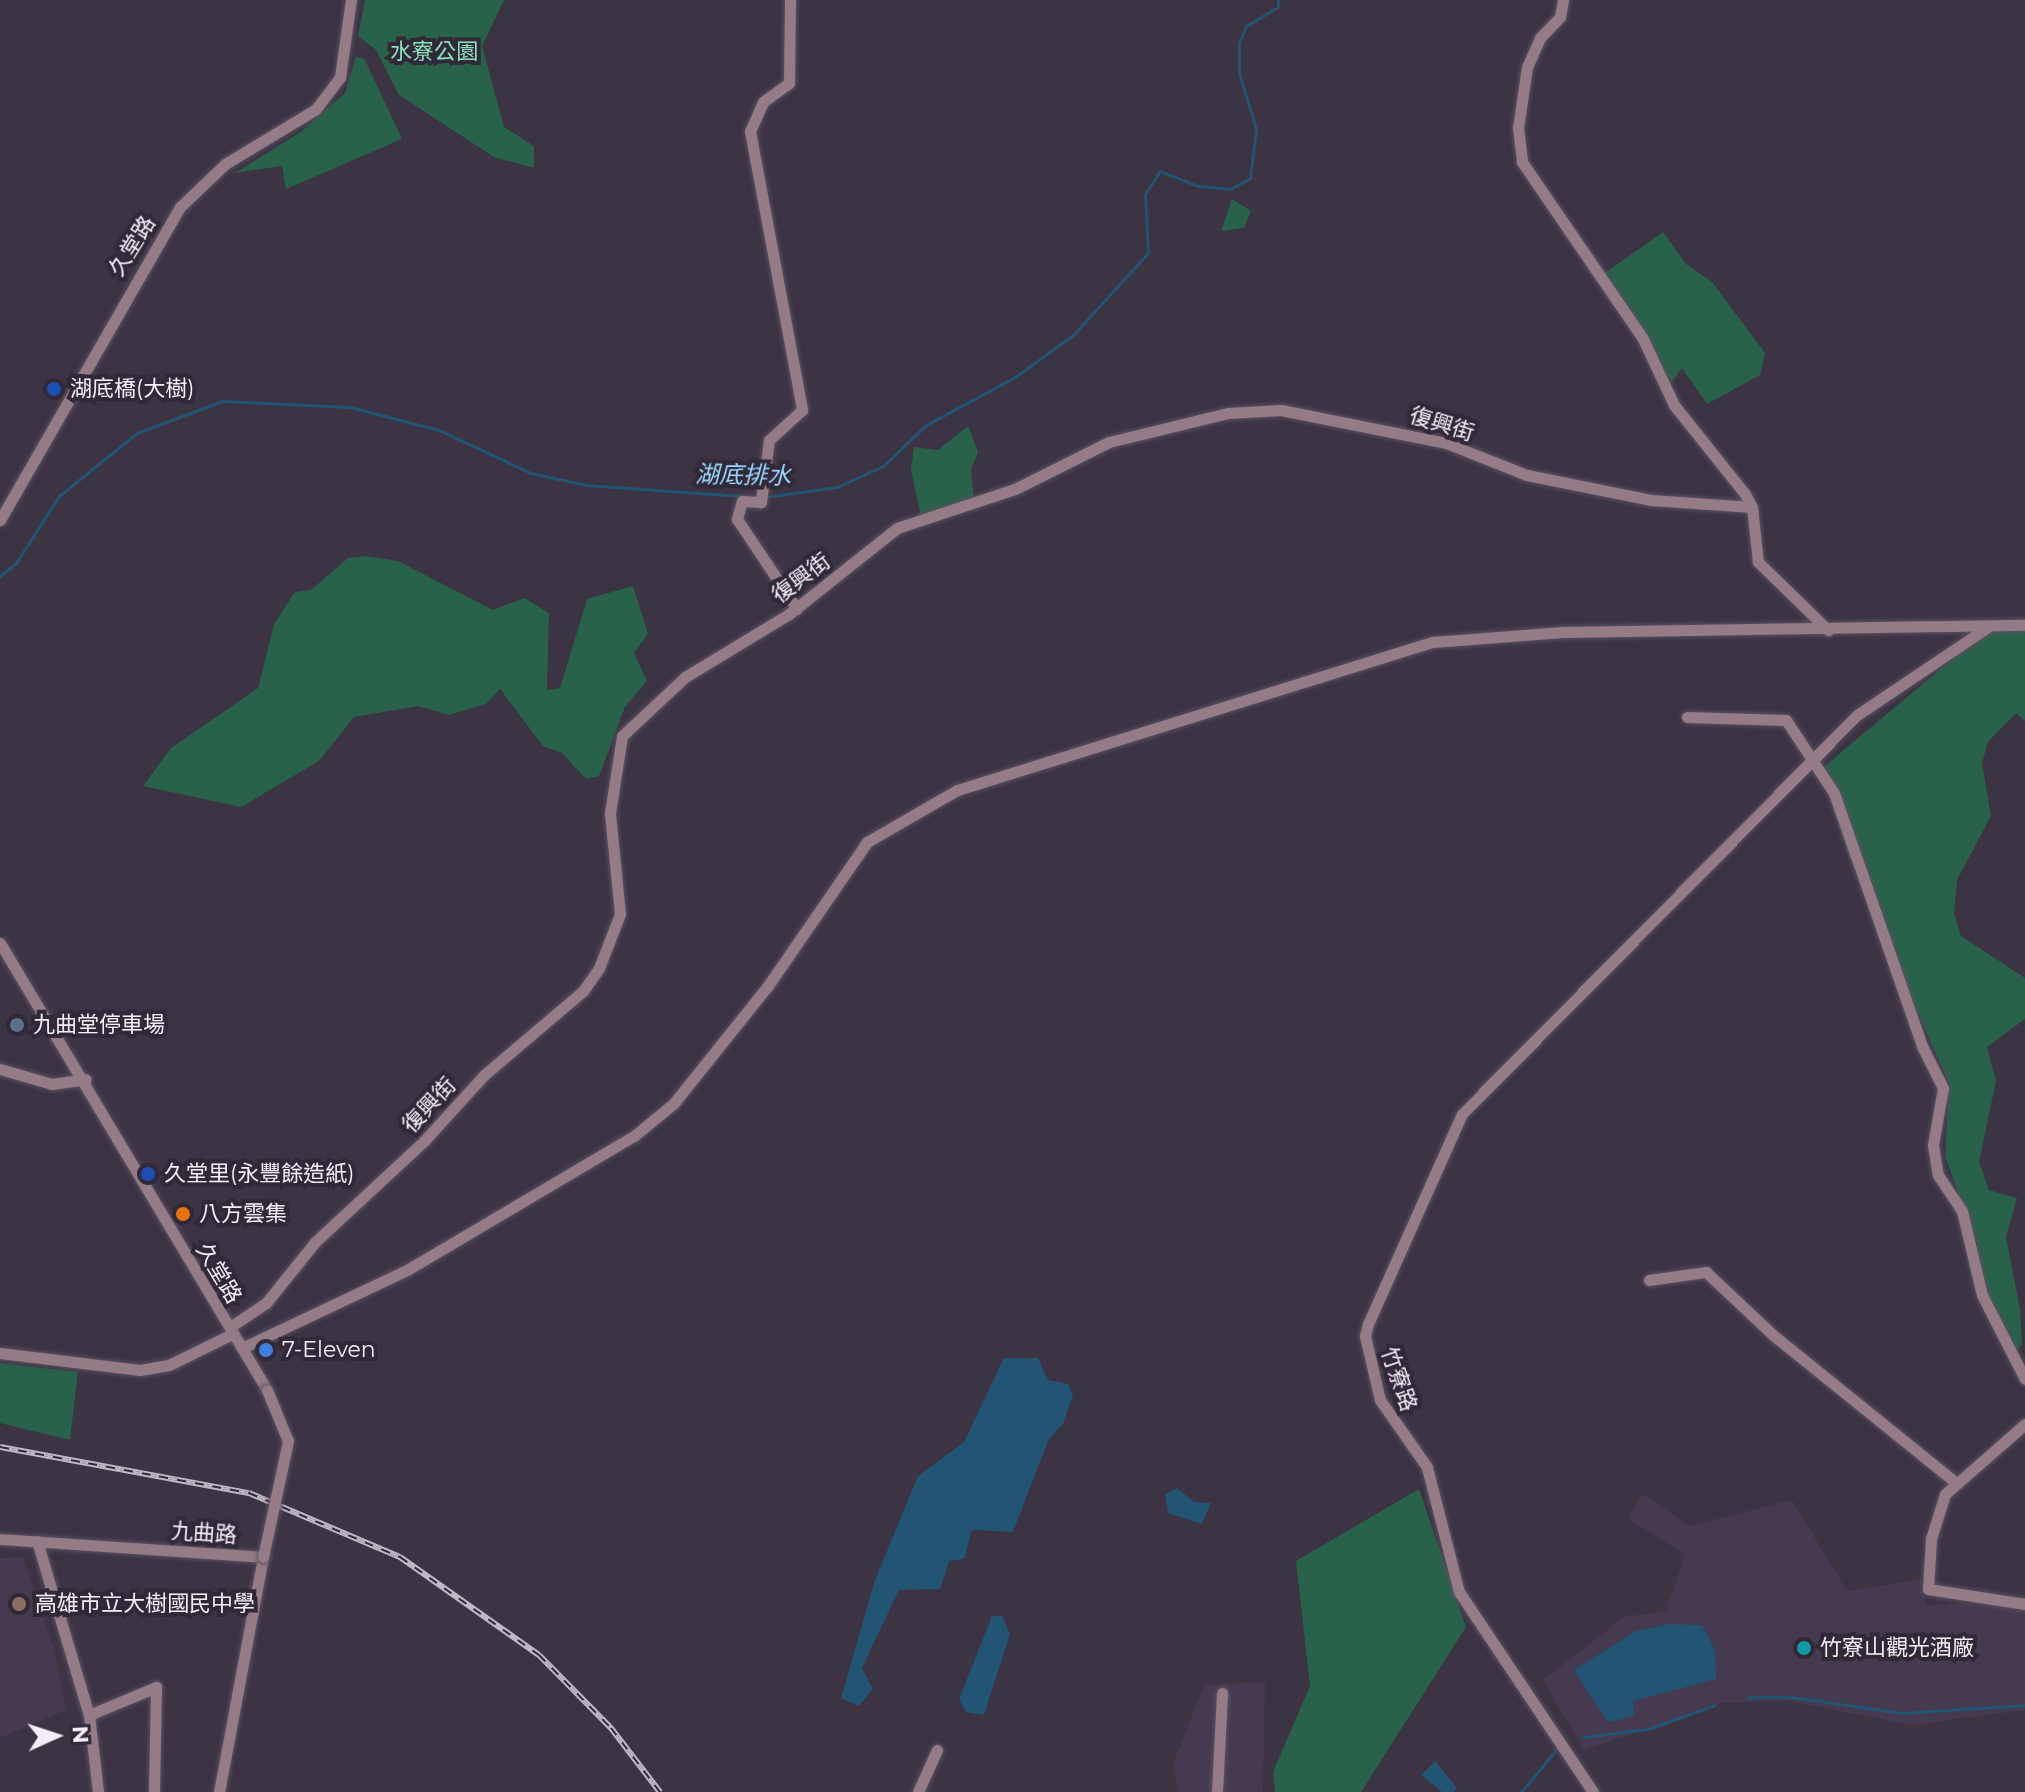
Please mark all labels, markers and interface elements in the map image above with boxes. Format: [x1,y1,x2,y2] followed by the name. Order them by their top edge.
[390,39,478,65] park label: 水寮公園
[103,211,161,281] street label: 久堂路
[70,376,194,402] place label: 湖底橋(大樹)
[45,380,63,398] marker: 湖底橋(大樹)
[1407,402,1477,446] street label: 復興街
[695,460,791,490] water label: 湖底排水
[767,548,835,608] street label: 復興街
[33,1012,165,1038] place label: 九曲堂停車場
[8,1016,26,1034] marker: 九曲堂停車場
[397,1072,461,1138] street label: 復興街
[164,1161,354,1187] place label: 久堂里(永豐餘造紙)
[139,1165,157,1183] marker: 久堂里(永豐餘造紙)
[199,1201,287,1227] place label: 八方雲集
[174,1205,192,1223] marker: 八方雲集
[191,1238,247,1308] street label: 久堂路
[282,1337,376,1363] place label: 7-Eleven
[257,1341,275,1359] marker: 7-Eleven
[1376,1344,1422,1414] street label: 竹寮路
[170,1518,238,1548] street label: 九曲路
[35,1591,255,1617] place label: 高雄市立大樹國民中學
[10,1595,28,1613] marker: 高雄市立大樹國民中學
[1820,1635,1974,1661] place label: 竹寮山觀光酒廠
[1795,1639,1813,1657] marker: 竹寮山觀光酒廠
[16,1696,96,1776] north arrow
[67,1725,94,1744] text: N

